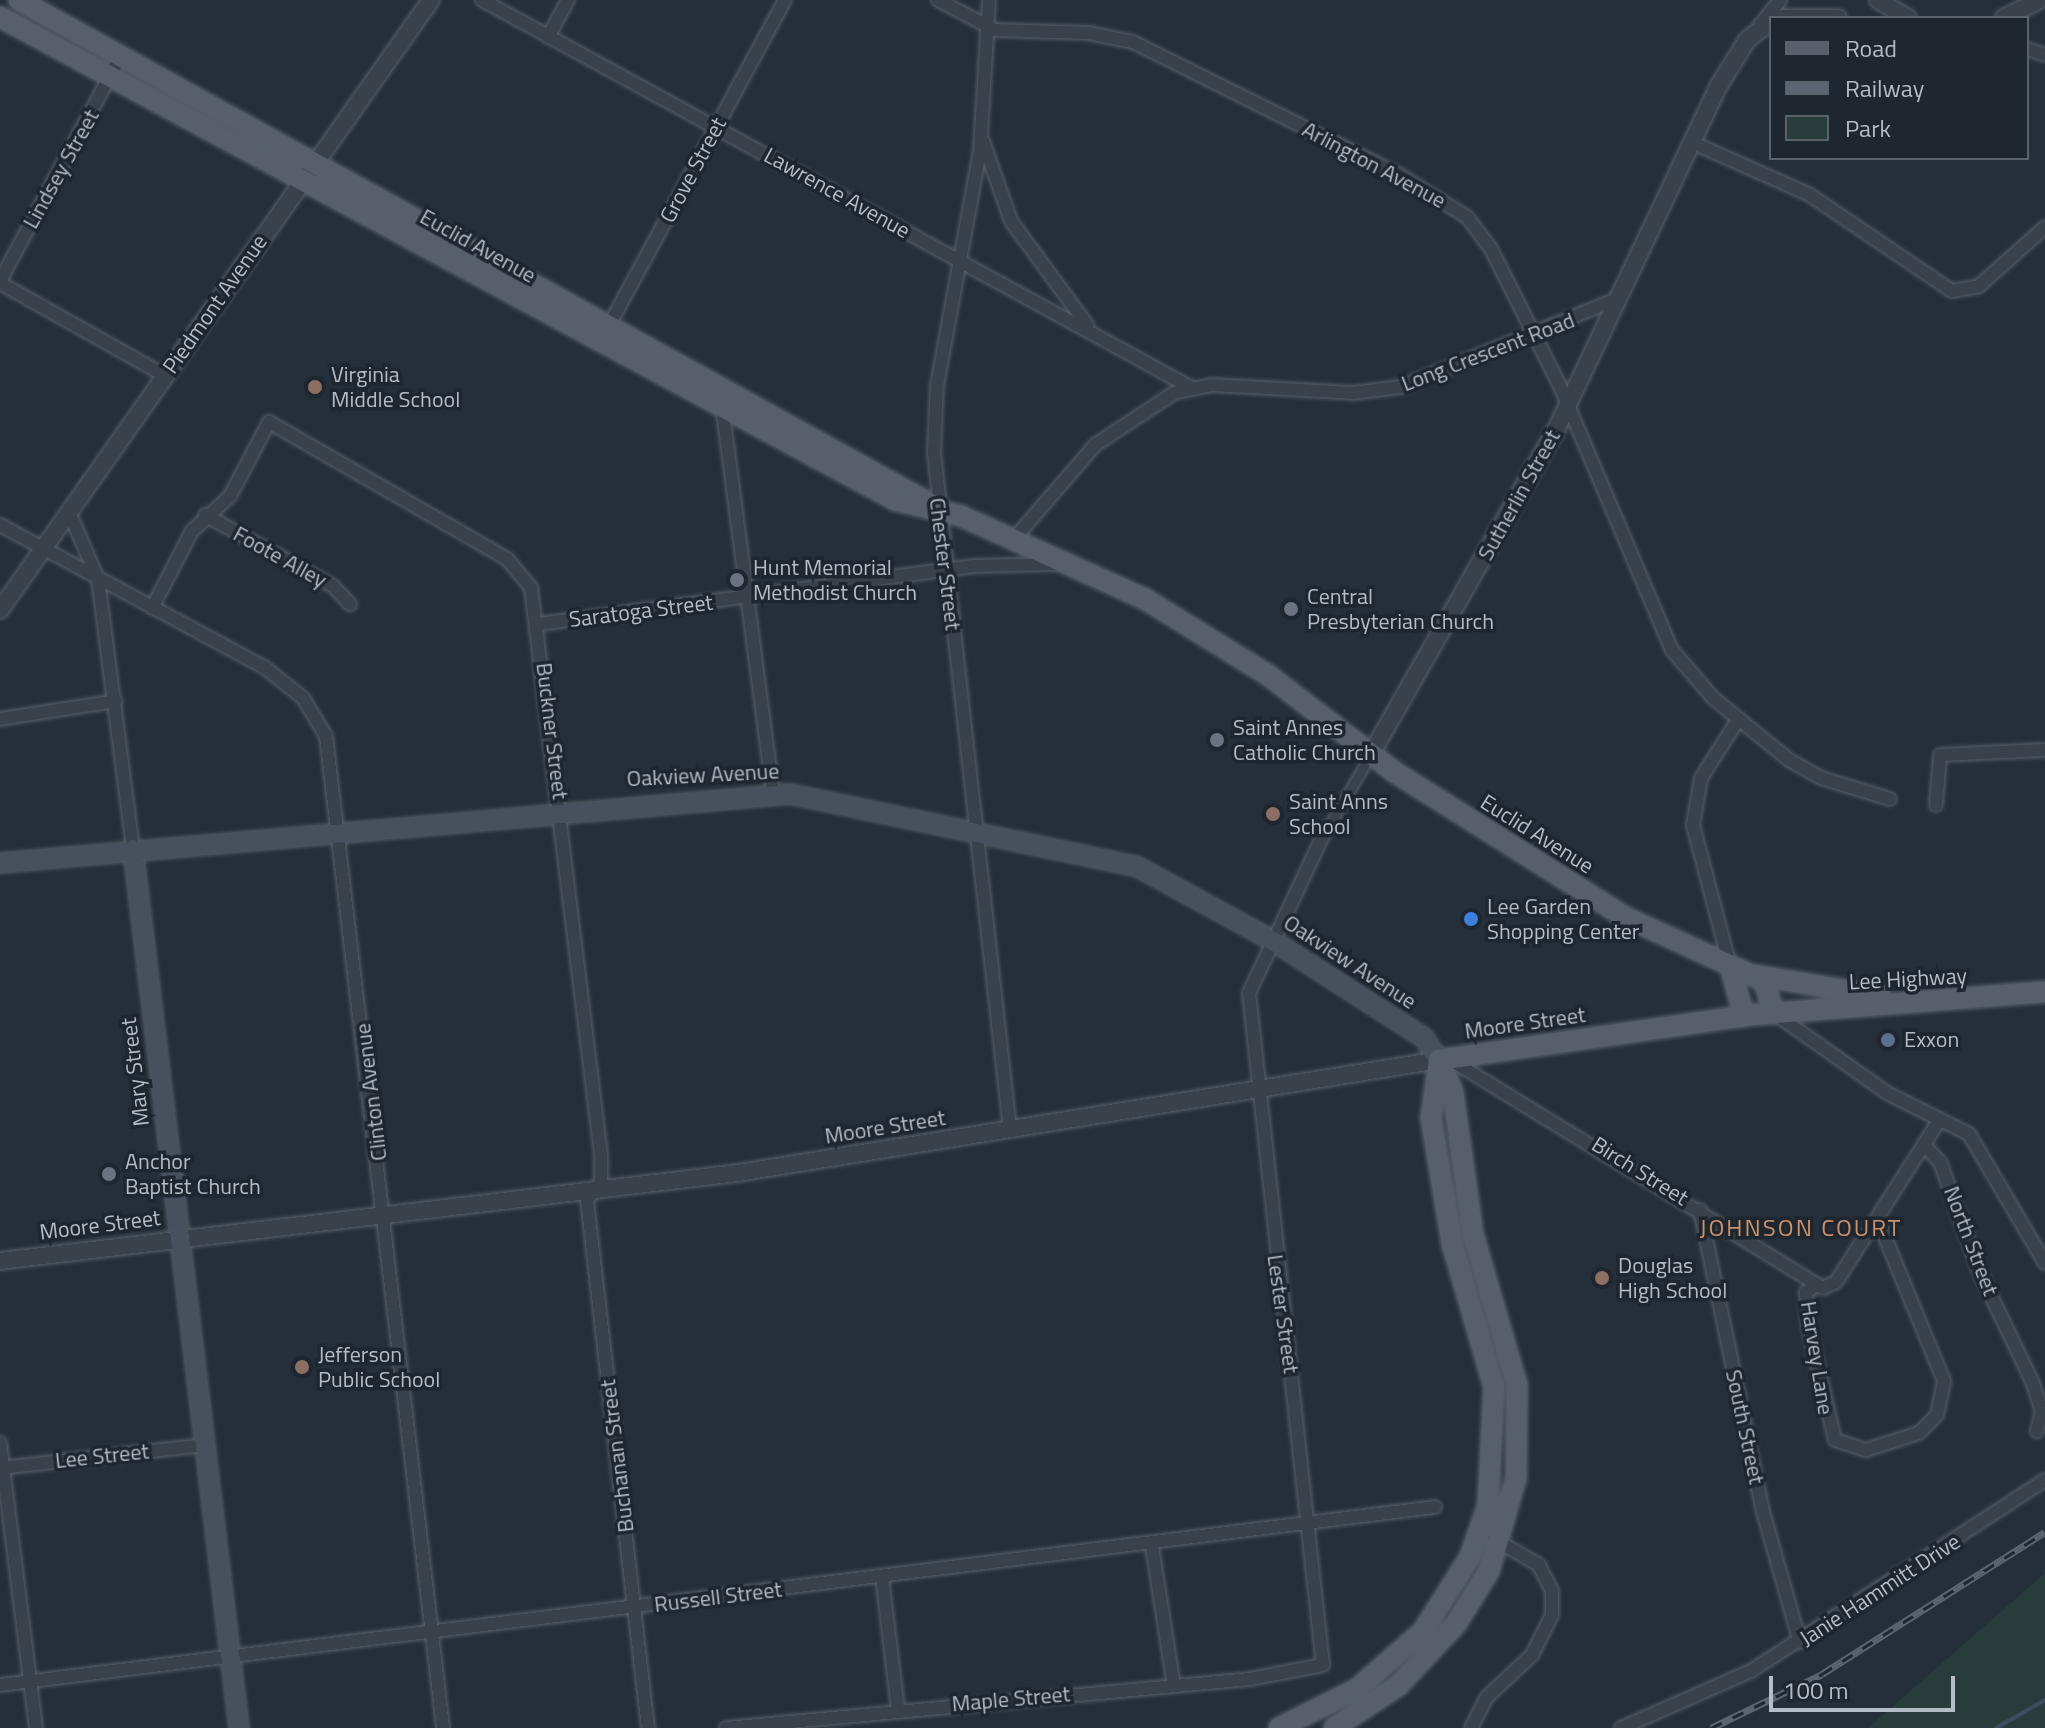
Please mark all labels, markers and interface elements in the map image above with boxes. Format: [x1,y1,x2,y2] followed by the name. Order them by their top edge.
[1769,16,2029,160] legend
[1845,30,1897,66] text: Road
[1845,70,1924,106] text: Railway
[17,105,105,233] street label: Lindsey Street
[1845,110,1891,146] text: Park
[654,113,732,227] street label: Grove Street
[1298,116,1450,214] street label: Arlington Avenue
[759,142,915,244] street label: Lawrence Avenue
[415,203,541,289] street label: Euclid Avenue
[157,229,273,379] street label: Piedmont Avenue
[1398,307,1578,397] street label: Long Crescent Road
[331,361,460,412] place label: Virginia Middle School
[306,378,324,396] marker: Virginia Middle School
[1472,425,1566,565] street label: Sutherlin Street
[924,496,966,632] street label: Chester Street
[229,521,331,593] street label: Foote Alley
[753,554,917,606] place label: Hunt Memorial Methodist Church
[728,571,746,589] marker: Hunt Memorial Methodist Church
[1307,583,1494,634] place label: Central Presbyterian Church
[568,589,714,633] street label: Saratoga Street
[1282,600,1300,618] marker: Central Presbyterian Church
[531,661,573,801] street label: Buckner Street
[1233,714,1376,766] place label: Saint Annes Catholic Church
[1208,731,1226,749] marker: Saint Annes Catholic Church
[626,758,780,792] street label: Oakview Avenue
[1289,788,1388,840] place label: Saint Anns School
[1476,789,1598,879] street label: Euclid Avenue
[1264,805,1282,823] marker: Saint Anns School
[1487,893,1639,944] place label: Lee Garden Shopping Center
[1279,909,1421,1015] street label: Oakview Avenue
[1462,910,1480,928] marker: Lee Garden Shopping Center
[1848,963,1968,995] street label: Lee Highway
[1463,1001,1587,1045] street label: Moore Street
[115,1016,155,1128] street label: Mary Street
[349,1022,393,1162] street label: Clinton Avenue
[1904,1027,1959,1053] place label: Exxon
[1879,1031,1897,1049] marker: Exxon
[823,1104,947,1150] street label: Moore Street
[1587,1131,1693,1211] street label: Birch Street
[125,1148,261,1200] place label: Anchor Baptist Church
[100,1165,118,1183] marker: Anchor Baptist Church
[1938,1183,2004,1299] street label: North Street
[38,1204,162,1246] street label: Moore Street
[1700,1214,1902,1242] district label: JOHNSON COURT
[1618,1252,1727,1304] place label: Douglas High School
[1262,1253,1304,1375] street label: Lester Street
[1593,1269,1611,1287] marker: Douglas High School
[1795,1299,1839,1417] street label: Harvey Lane
[318,1341,440,1392] place label: Jefferson Public School
[293,1358,311,1376] marker: Jefferson Public School
[1720,1367,1770,1487] street label: South Street
[595,1378,639,1534] street label: Buchanan Street
[54,1438,150,1474] street label: Lee Street
[1795,1528,1965,1652] street label: Janie Hammitt Drive
[653,1576,783,1618] street label: Russell Street
[1773,1660,1959,1710] scale bar
[1783,1672,1849,1708] text: 100 m
[951,1681,1071,1717] street label: Maple Street

